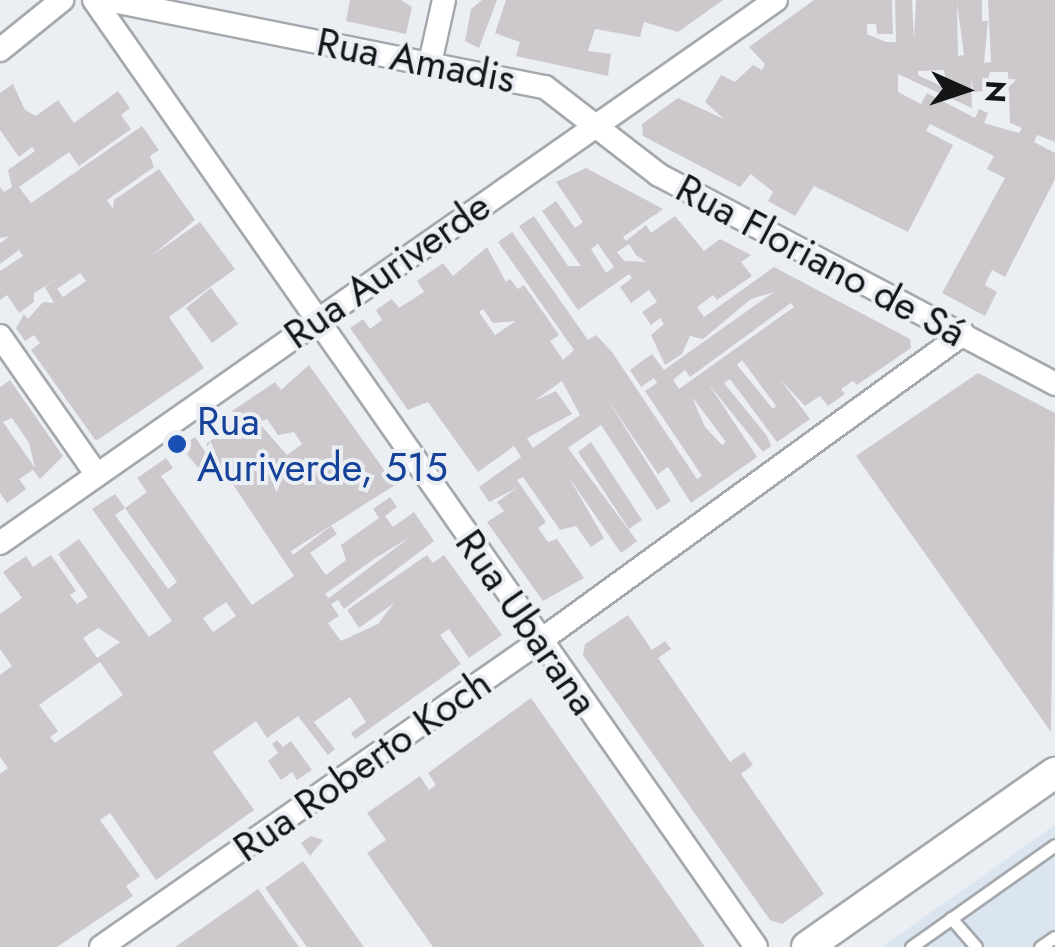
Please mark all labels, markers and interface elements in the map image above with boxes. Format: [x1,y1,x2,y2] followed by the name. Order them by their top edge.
[313,17,519,103] street label: Rua Amadis
[915,40,1015,140] north arrow
[974,79,1017,104] text: N
[668,164,974,356] street label: Rua Floriano de Sá
[275,181,499,359] street label: Rua Auriverde
[197,397,448,491] place label: Rua Auriverde, 515
[166,433,188,455] marker: Rua Auriverde, 515
[446,520,608,724] street label: Rua Ubarana
[224,659,500,871] street label: Rua Roberto Koch

